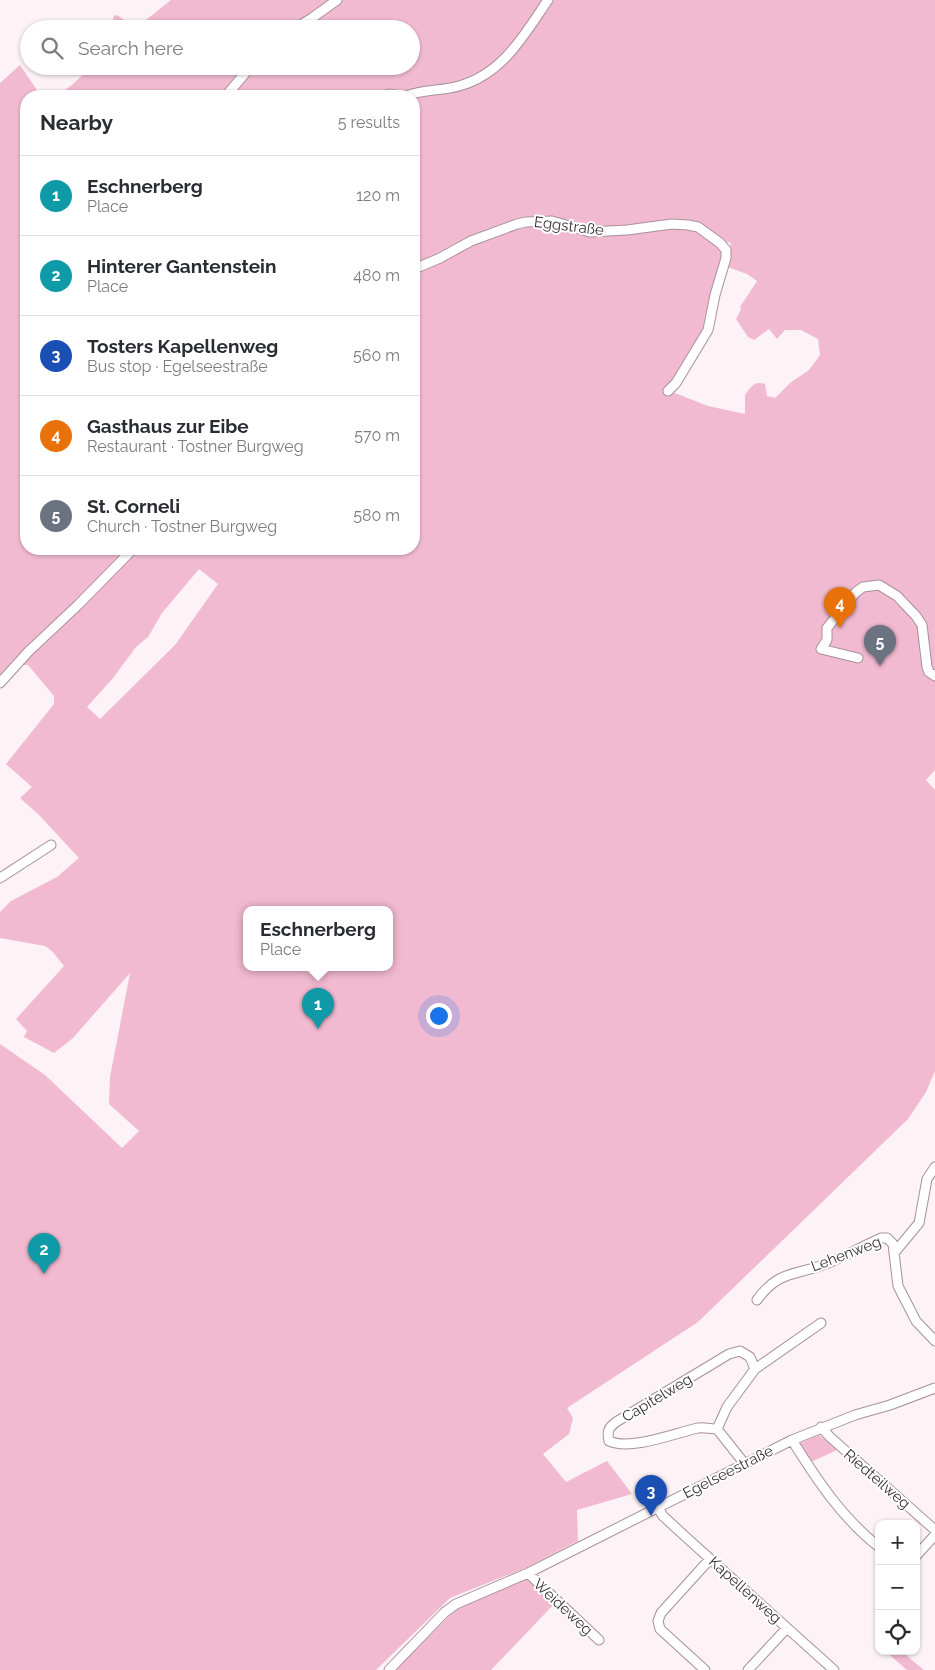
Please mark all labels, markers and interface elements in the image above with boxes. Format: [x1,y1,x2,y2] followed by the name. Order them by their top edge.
[20,20,420,75] search box
[38,34,66,62] icon: search
[78,37,184,59] text: Search here
[40,110,113,135] text: Nearby
[338,113,400,132] text: 5 results
[87,175,203,197] text: Eschnerberg
[52,186,60,205] text: 1
[356,186,400,205] text: 120 m
[87,197,128,216] text: Place
[533,213,605,239] street label: Eggstraße
[87,255,276,277] text: Hinterer Gantenstein
[51,266,61,285] text: 2
[353,266,400,285] text: 480 m
[87,277,128,296] text: Place
[87,335,278,357] text: Tosters Kapellenweg
[52,346,60,365] text: 3
[353,346,400,365] text: 560 m
[87,357,268,376] text: Bus stop · Egelseestraße
[87,415,249,437] text: Gasthaus zur Eibe
[51,426,61,445] text: 4
[354,426,400,445] text: 570 m
[87,437,304,456] text: Restaurant · Tostner Burgweg
[87,495,180,517] text: St. Corneli
[52,506,60,525] text: 5
[353,506,400,525] text: 580 m
[87,517,277,536] text: Church · Tostner Burgweg
[824,587,856,628] pin: 4
[864,625,896,666] pin: 5
[243,906,393,971] popup
[260,918,376,940] text: Eschnerberg
[260,940,301,959] text: Place
[302,988,334,1029] pin: 1
[426,1003,452,1029] your location
[808,1232,884,1276] street label: Lehenweg
[28,1233,60,1274] pin: 2
[619,1370,695,1426] street label: Capitelweg
[680,1441,776,1502] street label: Egelseestraße
[840,1445,914,1513] street label: Riedteilweg
[635,1475,667,1516] pin: 3
[875,1520,920,1655] map controls
[875,1520,920,1565] button: +
[705,1553,785,1627] street label: Kapellenweg
[875,1565,920,1610] button: −
[530,1575,596,1639] street label: Weideweg
[875,1610,920,1655] button: locate

